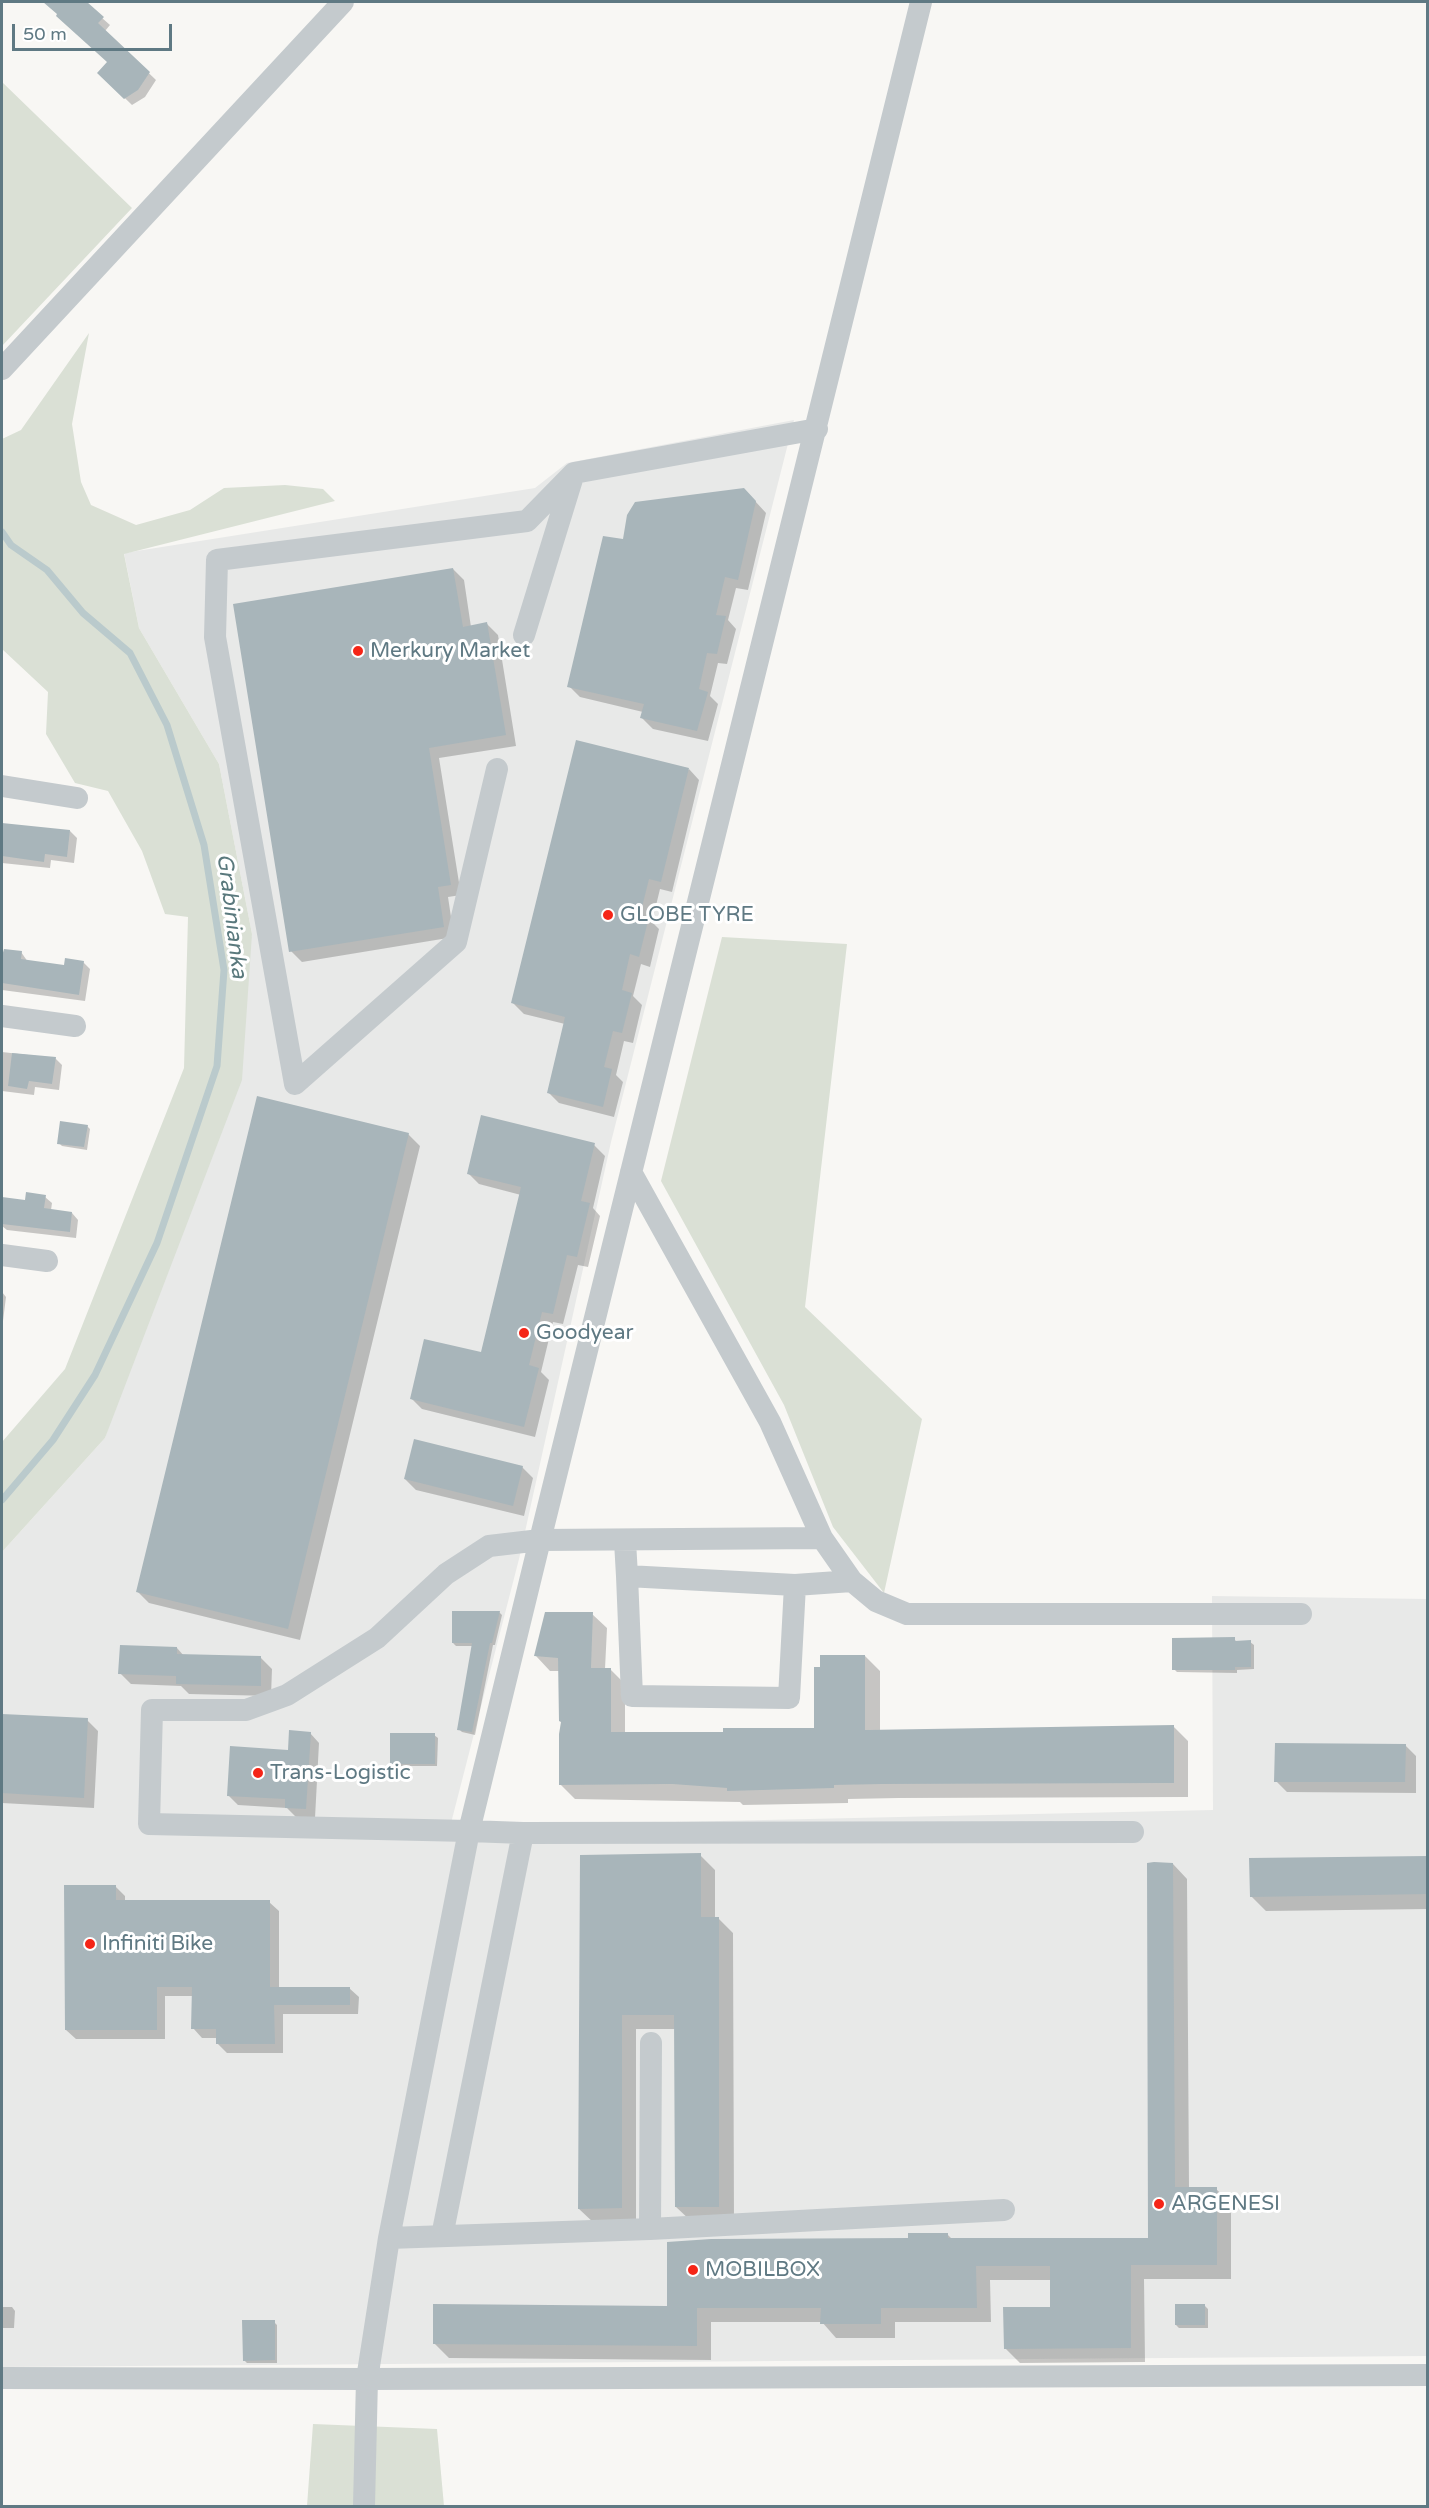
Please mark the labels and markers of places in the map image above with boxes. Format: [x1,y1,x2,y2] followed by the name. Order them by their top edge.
[370,638,530,664] place label: Merkury Market
[351,644,365,658] marker: Merkury Market
[620,902,754,928] place label: GLOBE TYRE
[601,908,615,922] marker: GLOBE TYRE
[536,1320,634,1346] place label: Goodyear
[517,1326,531,1340] marker: Goodyear
[270,1760,411,1786] place label: Trans-Logistic
[251,1766,265,1780] marker: Trans-Logistic
[102,1931,213,1957] place label: Infiniti Bike
[83,1937,97,1951] marker: Infiniti Bike
[1171,2191,1280,2217] place label: ARGENESI
[1152,2197,1166,2211] marker: ARGENESI
[705,2257,820,2283] place label: MOBILBOX
[686,2263,700,2277] marker: MOBILBOX

